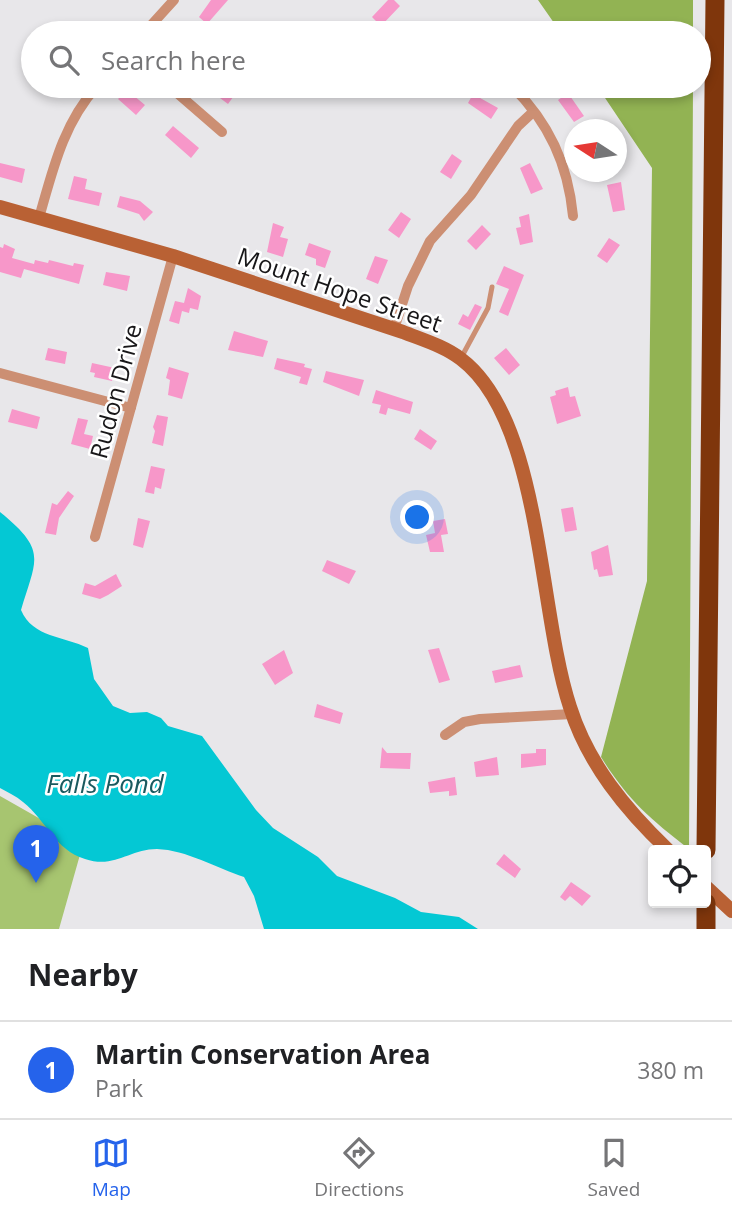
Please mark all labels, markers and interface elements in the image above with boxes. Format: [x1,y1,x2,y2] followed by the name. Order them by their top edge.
[21,21,711,98] search box
[45,41,83,79] icon: search
[101,42,246,78] text: Search here
[564,119,627,182] north arrow
[234,239,446,339] street label: Mount Hope Street
[81,320,149,462] street label: Rudon Drive
[400,500,434,534] your location
[46,765,165,801] water label: Falls Pond
[13,825,59,883] pin: 1
[648,845,711,908] map controls
[648,845,711,908] button: locate
[28,954,138,995] text: Nearby
[95,1036,430,1072] text: Martin Conservation Area
[44,1054,58,1086] text: 1
[637,1054,704,1086] text: 380 m
[95,1072,143,1104] text: Park
[92,1134,131,1202] tab: Map
[314,1134,404,1202] tab: Directions
[588,1134,640,1202] tab: Saved

